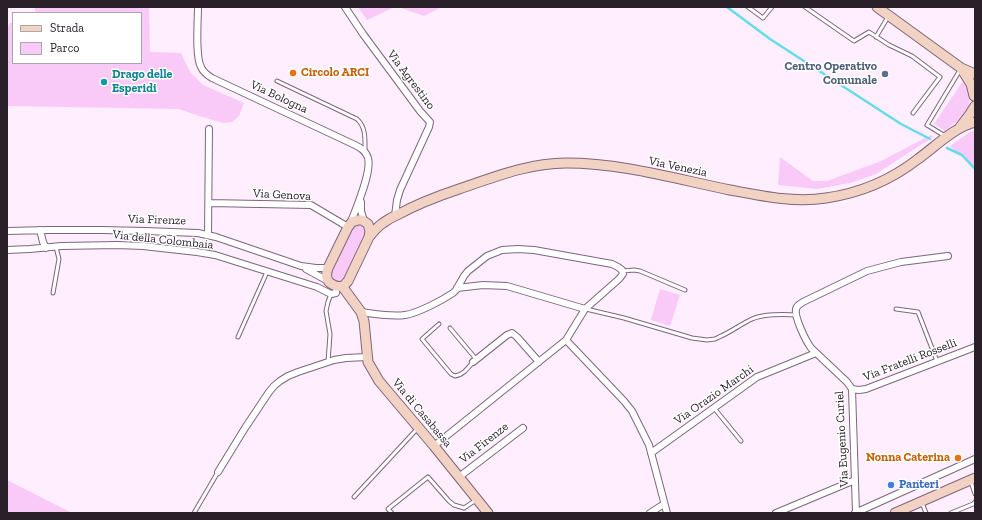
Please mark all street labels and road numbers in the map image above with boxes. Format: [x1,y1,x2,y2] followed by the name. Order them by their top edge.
[384,48,438,112] street label: Via Agrestino
[248,77,310,117] street label: Via Bologna
[648,154,708,180] street label: Via Venezia
[253,186,311,204] street label: Via Genova
[128,212,186,228] street label: Via Firenze
[112,228,214,252] street label: Via della Colombaia
[861,336,959,384] street label: Via Fratelli Rosselli
[671,362,757,428] street label: Via Orazio Marchi
[389,376,455,450] street label: Via di Casabassa
[832,391,852,487] street label: Via Eugenio Curiel
[457,419,511,467] street label: Via Firenze

